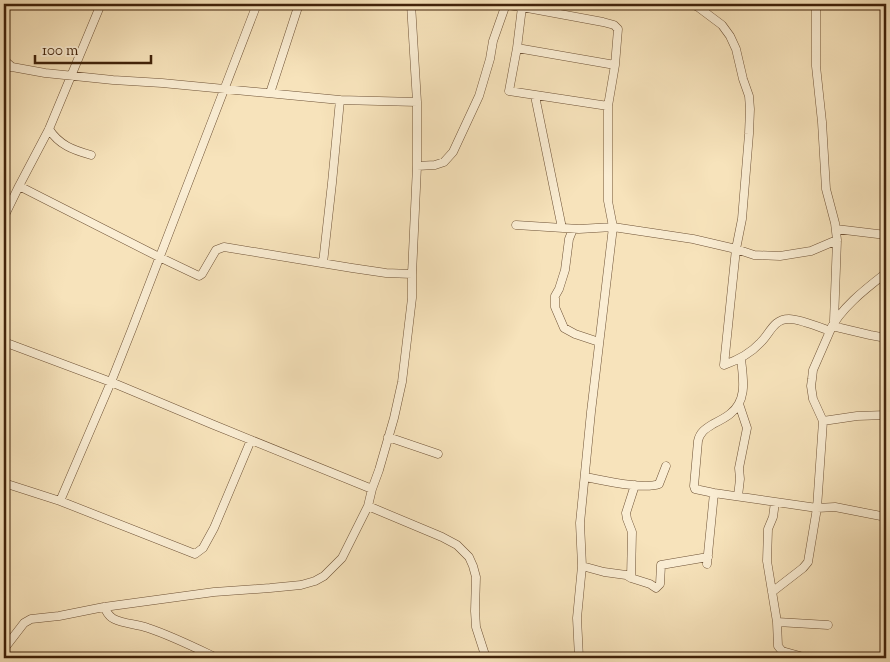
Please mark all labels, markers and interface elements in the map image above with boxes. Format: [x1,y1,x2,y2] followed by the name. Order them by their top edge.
[35,32,151,64] scale bar
[42,41,79,62] text: 100 m

